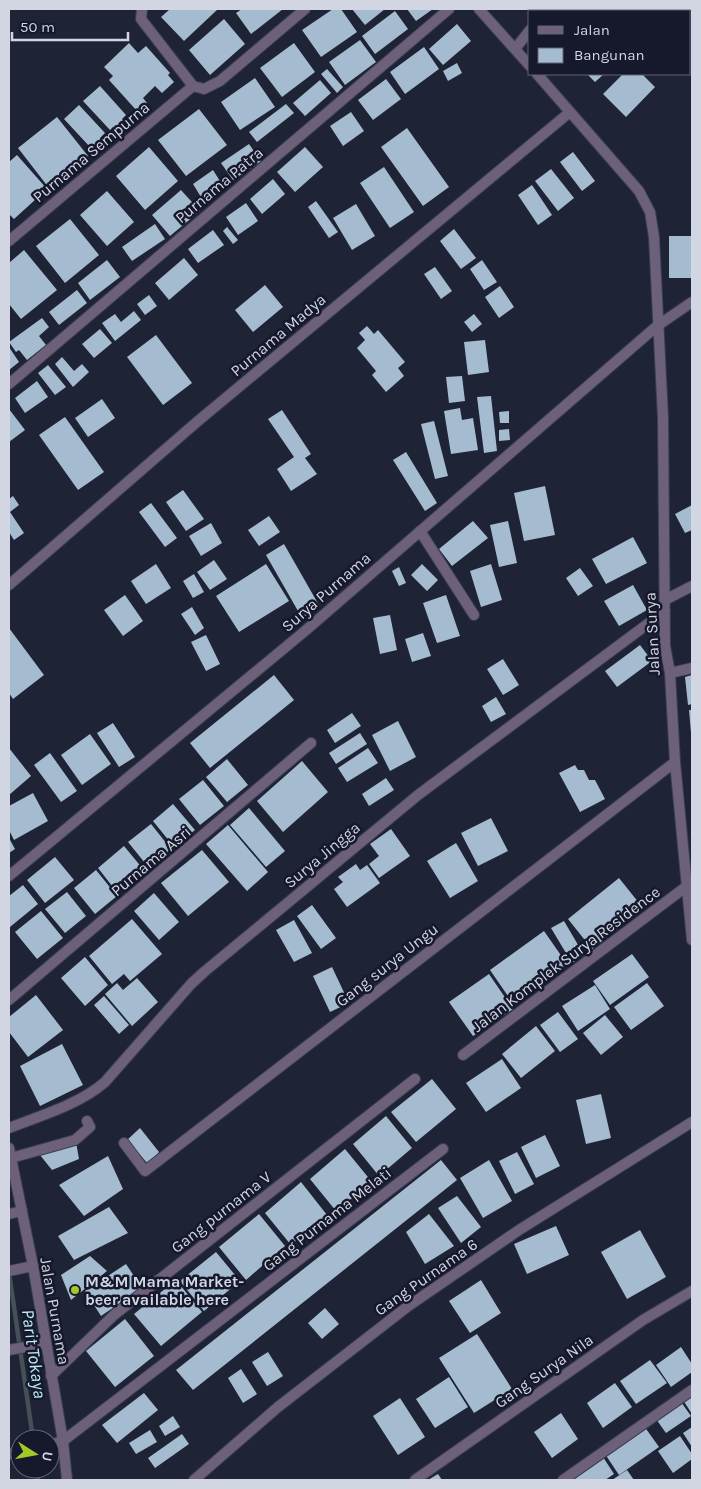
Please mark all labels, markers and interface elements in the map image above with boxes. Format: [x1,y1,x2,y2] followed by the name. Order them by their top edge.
[12,10,129,42] scale bar
[528,10,691,75] legend
[20,18,55,36] text: 50 m
[574,21,610,39] text: Jalan
[574,46,645,64] text: Bangunan
[29,98,153,206] street label: Purnama Sempurna
[171,143,267,227] street label: Purnama Patra
[227,290,329,380] street label: Purnama Madya
[278,548,374,636] street label: Surya Purnama
[640,592,664,676] street label: Jalan Surya
[280,818,364,892] street label: Surya Jingga
[107,822,195,900] street label: Purnama Asri
[468,882,664,1036] street label: Jalan Komplek Surya Residence
[332,919,442,1011] street label: Gang surya Ungu
[259,1163,395,1275] street label: Gang Purnama Melati
[167,1167,275,1257] street label: Gang purnama V
[371,1234,481,1320] street label: Gang Purnama 6
[36,1256,74,1366] street label: Jalan Purnama
[85,1272,244,1309] place label: M&M Mama Market- beer available here
[69,1284,81,1296] marker: M&M Mama Market- beer available here
[17,1308,51,1400] water label: Parit Tokaya
[491,1330,597,1412] street label: Gang Surya Nila
[10,1429,60,1479] north arrow
[38,1450,57,1463] text: U

